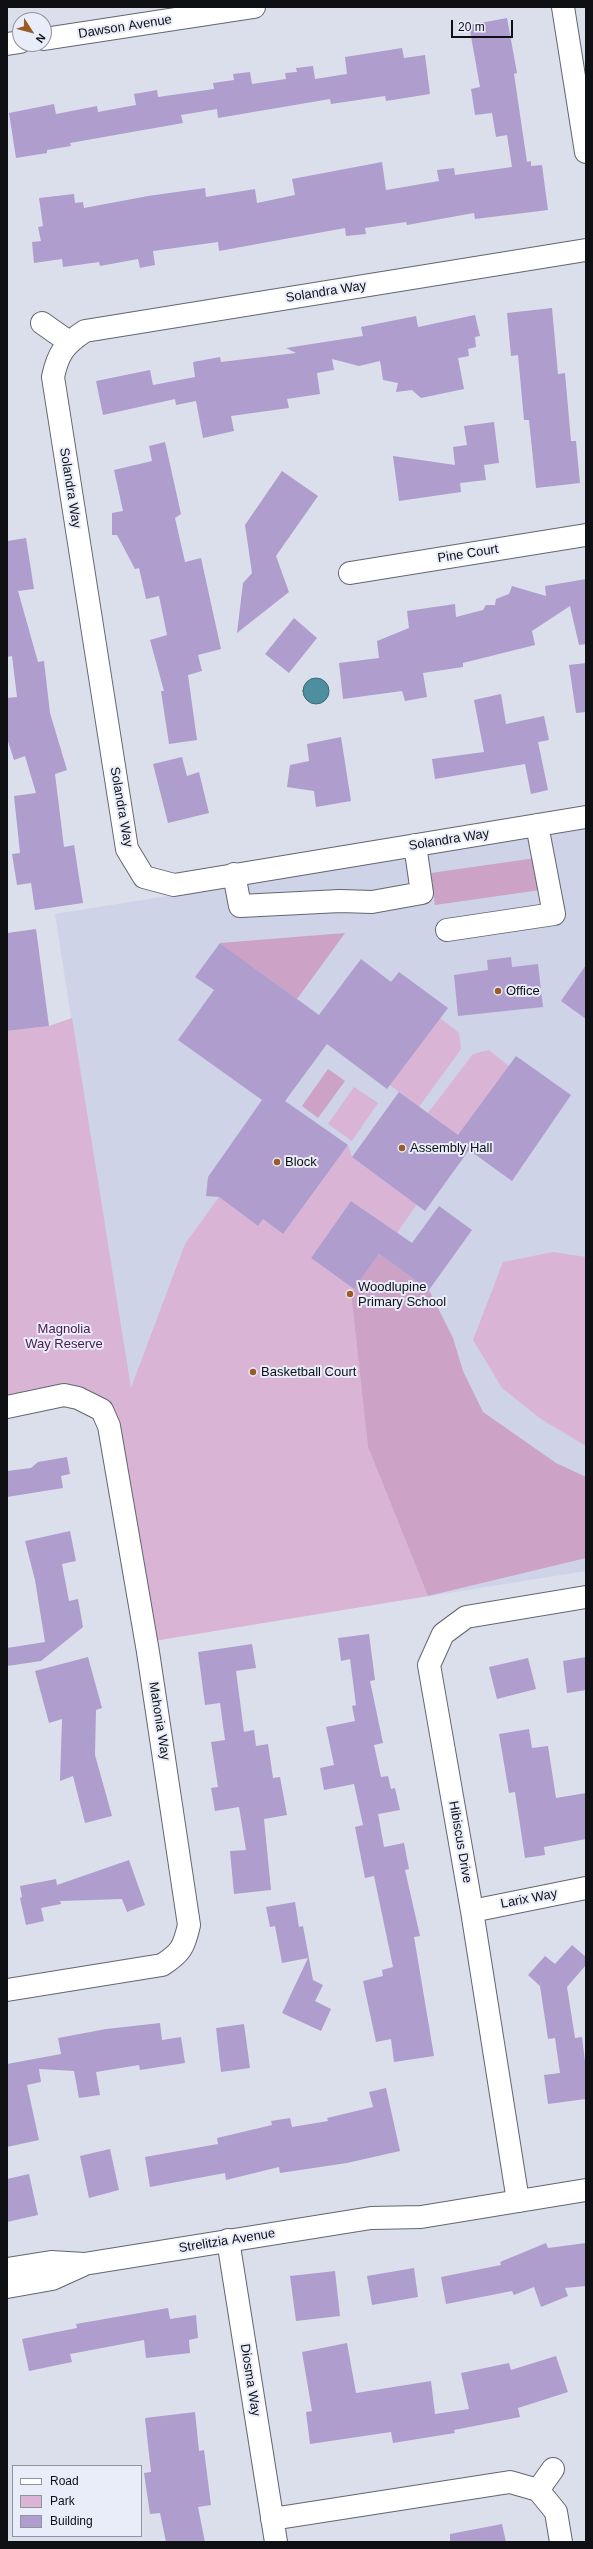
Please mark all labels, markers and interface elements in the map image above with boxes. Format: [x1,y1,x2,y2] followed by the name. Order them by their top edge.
[12,12,52,52] north arrow
[77,12,173,42] street label: Dawson Avenue
[453,12,515,38] scale bar
[458,20,485,34] text: 20 m
[34,32,48,45] text: N
[285,278,367,306] street label: Solandra Way
[56,447,84,529] street label: Solandra Way
[436,541,500,567] street label: Pine Court
[106,766,136,848] street label: Solandra Way
[408,826,490,854] street label: Solandra Way
[506,983,540,999] place label: Office
[493,986,503,996] marker: Office
[410,1140,492,1156] place label: Assembly Hall
[397,1143,407,1153] marker: Assembly Hall
[285,1154,317,1170] place label: Block
[272,1157,282,1167] marker: Block
[358,1279,446,1310] place label: Woodlupine Primary School
[345,1289,355,1299] marker: Woodlupine Primary School
[25,1321,103,1352] park label: Magnolia Way Reserve
[261,1364,356,1380] place label: Basketball Court
[248,1367,258,1377] marker: Basketball Court
[145,1681,173,1761] street label: Mahonia Way
[445,1800,475,1884] street label: Hibiscus Drive
[499,1886,559,1912] street label: Larix Way
[178,2226,276,2256] street label: Strelitzia Avenue
[237,2343,263,2417] street label: Diosma Way
[12,2465,142,2537] legend
[50,2474,79,2488] text: Road
[50,2494,75,2508] text: Park
[50,2514,93,2528] text: Building

